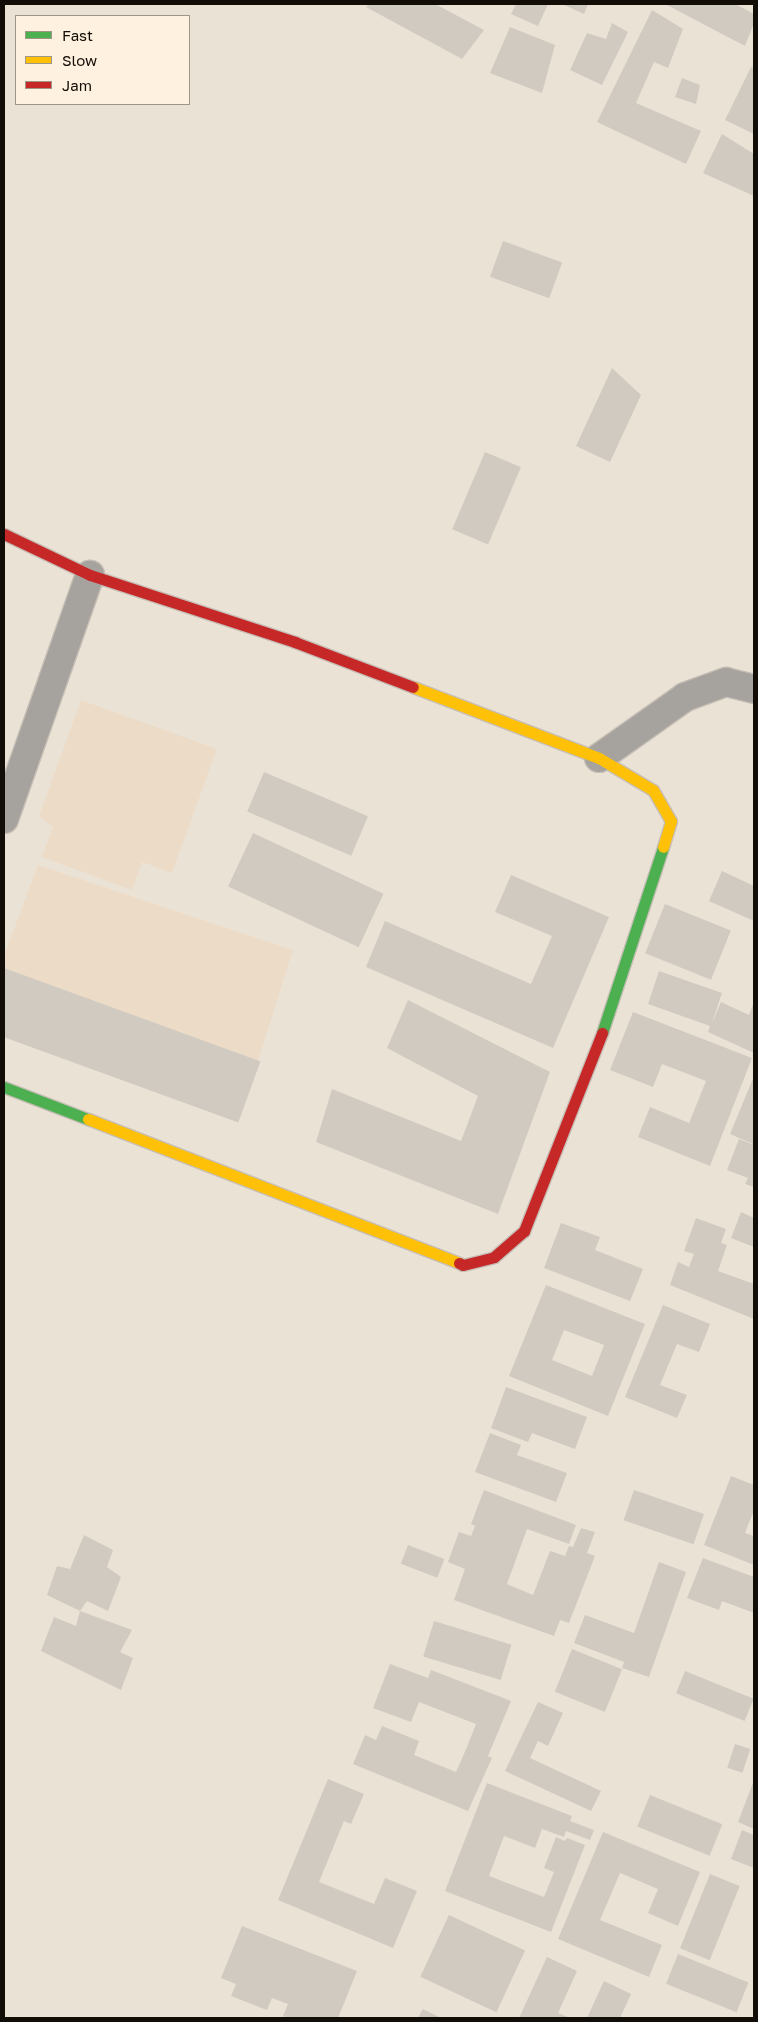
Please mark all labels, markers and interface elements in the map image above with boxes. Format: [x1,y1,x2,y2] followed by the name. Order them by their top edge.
[15,15,190,105] legend
[62,26,93,44] text: Fast
[62,51,97,69] text: Slow
[62,76,92,94] text: Jam

